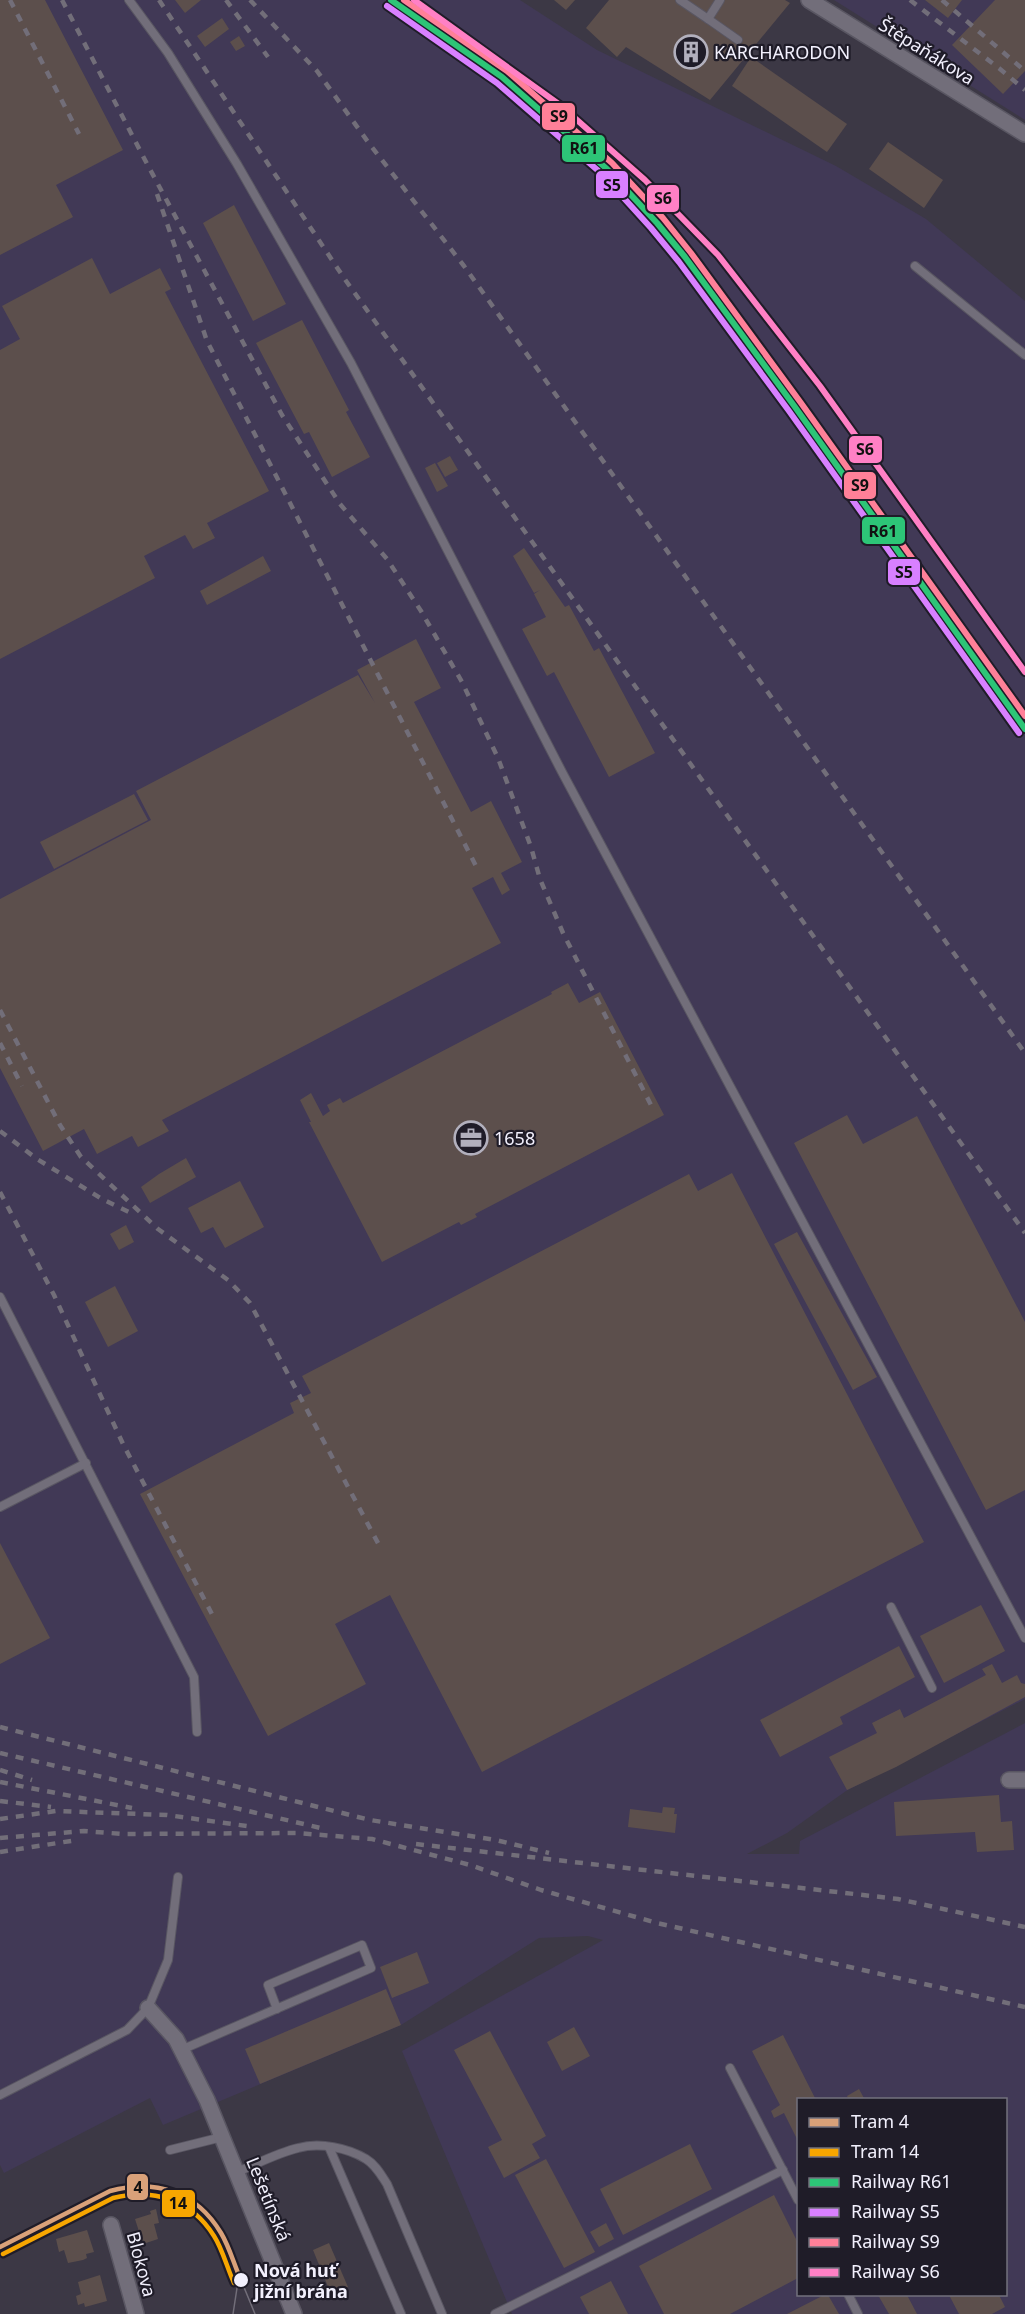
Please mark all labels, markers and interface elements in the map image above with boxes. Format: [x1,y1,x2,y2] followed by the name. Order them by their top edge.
[875,12,979,90] street label: Štěpaňákova
[673,34,709,70] building icon: KARCHARODON
[714,40,850,64] place label: KARCHARODON
[541,102,576,131] line badge: S9
[550,105,568,127] text: S9
[561,134,606,163] line badge: R61
[570,137,598,159] text: R61
[595,170,629,199] line badge: S5
[603,174,621,196] text: S5
[646,184,680,213] line badge: S6
[654,187,672,209] text: S6
[848,435,883,464] line badge: S6
[856,438,874,460] text: S6
[843,471,877,500] line badge: S9
[851,474,869,496] text: S9
[861,516,906,545] line badge: R61
[869,520,897,542] text: R61
[887,558,921,586] line badge: S5
[895,561,913,583] text: S5
[453,1120,489,1156] office icon: 1658
[494,1126,535,1150] place label: 1658
[797,2098,1007,2296] legend
[851,2109,909,2133] text: Tram 4
[851,2139,919,2163] text: Tram 14
[241,2153,297,2245] street label: Lešetínská
[851,2169,951,2193] text: Railway R61
[126,2173,149,2201] line badge: 4
[133,2176,143,2198] text: 4
[161,2189,196,2218] line badge: 14
[169,2192,187,2214] text: 14
[851,2199,940,2223] text: Railway S5
[122,2229,162,2299] street label: Blokova
[851,2229,940,2253] text: Railway S9
[253,2258,348,2303] place label: Nová huť jižní brána
[851,2259,940,2283] text: Railway S6
[232,2271,250,2289] marker: Nová huť jižní brána

